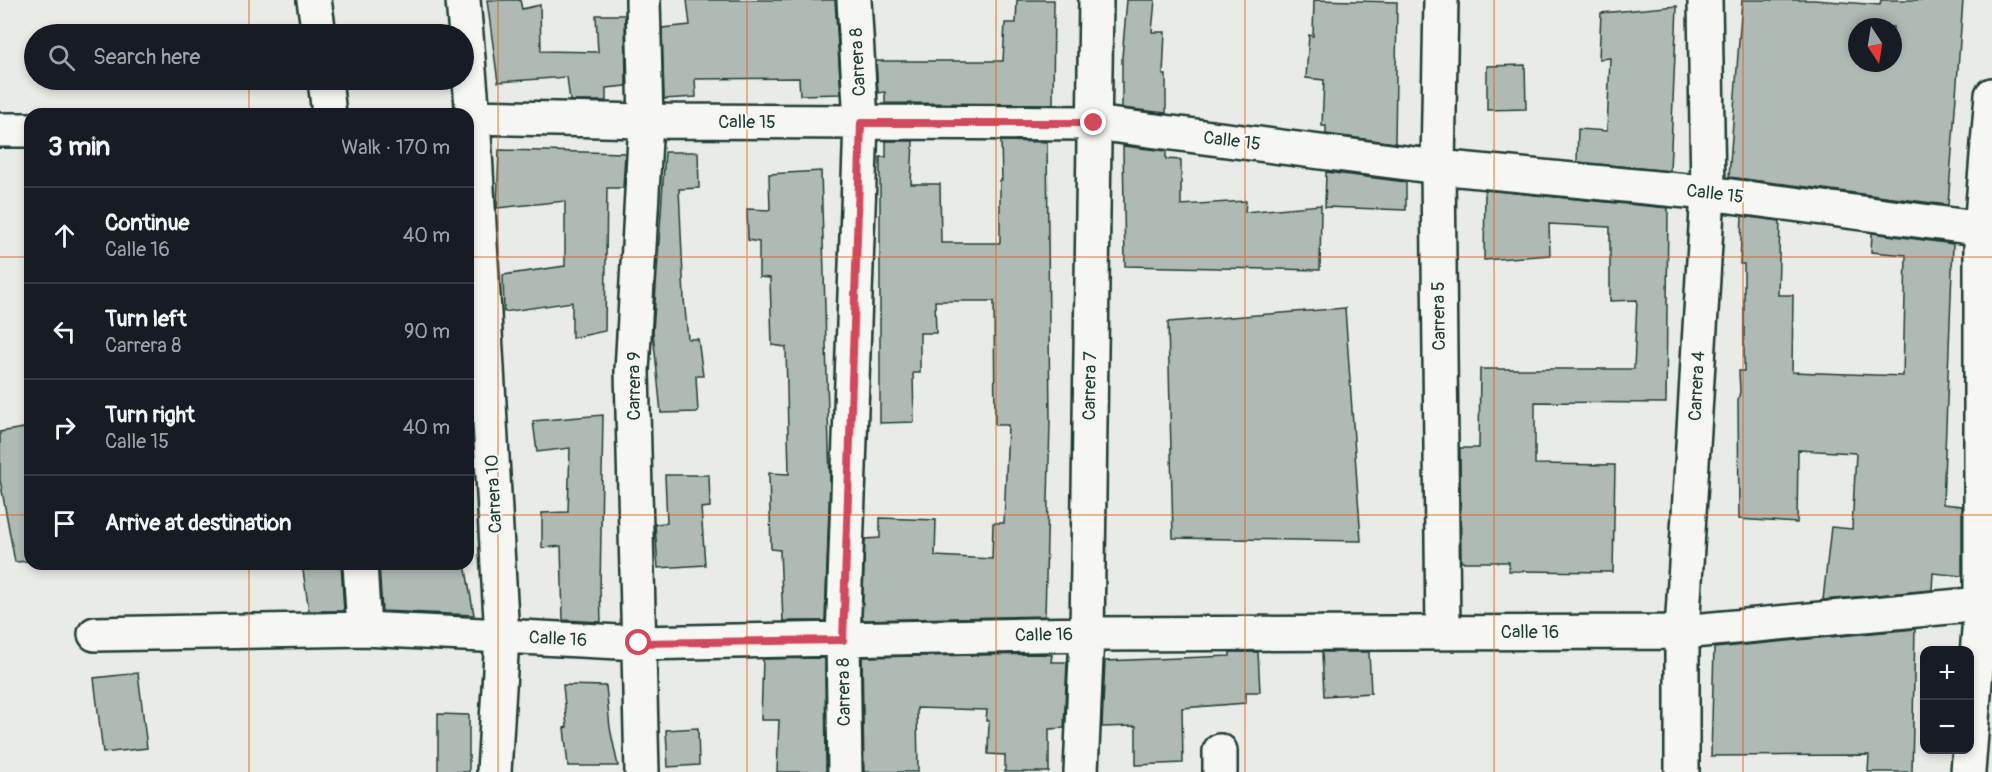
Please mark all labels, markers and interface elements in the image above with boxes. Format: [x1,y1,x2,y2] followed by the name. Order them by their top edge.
[1848,18,1902,72] north arrow
[24,24,474,90] search box
[845,27,871,97] street label: Carrera 8
[45,41,78,74] icon: search
[93,43,200,71] text: Search here
[1080,109,1106,135] route end
[718,111,776,134] street label: Calle 15
[1202,126,1262,156] street label: Calle 15
[48,131,110,163] text: 3 min
[341,135,450,160] text: Walk · 170 m
[1685,179,1745,209] street label: Calle 15
[105,209,189,237] text: Continue
[48,219,81,252] icon: ahead
[403,223,450,248] text: 40 m
[105,237,170,262] text: Calle 16
[1427,281,1451,351] street label: Carrera 5
[105,305,187,333] text: Turn left
[48,315,81,348] icon: left
[404,319,450,344] text: 90 m
[105,333,181,358] text: Carrera 8
[1684,350,1710,422] street label: Carrera 4
[1078,351,1102,421] street label: Carrera 7
[623,352,646,420] street label: Carrera 9
[105,401,195,429] text: Turn right
[48,411,81,444] icon: right
[403,415,450,440] text: 40 m
[105,429,169,454] text: Calle 15
[480,454,508,534] street label: Carrera 10
[48,507,81,540] icon: arrive
[105,509,291,537] text: Arrive at destination
[1501,621,1559,644] street label: Calle 16
[1015,623,1073,647] street label: Calle 16
[528,626,588,652] street label: Calle 16
[625,629,651,655] route start
[1920,646,1974,754] map controls
[1920,646,1974,700] button: +
[832,657,856,727] street label: Carrera 8
[1920,700,1974,754] button: −

